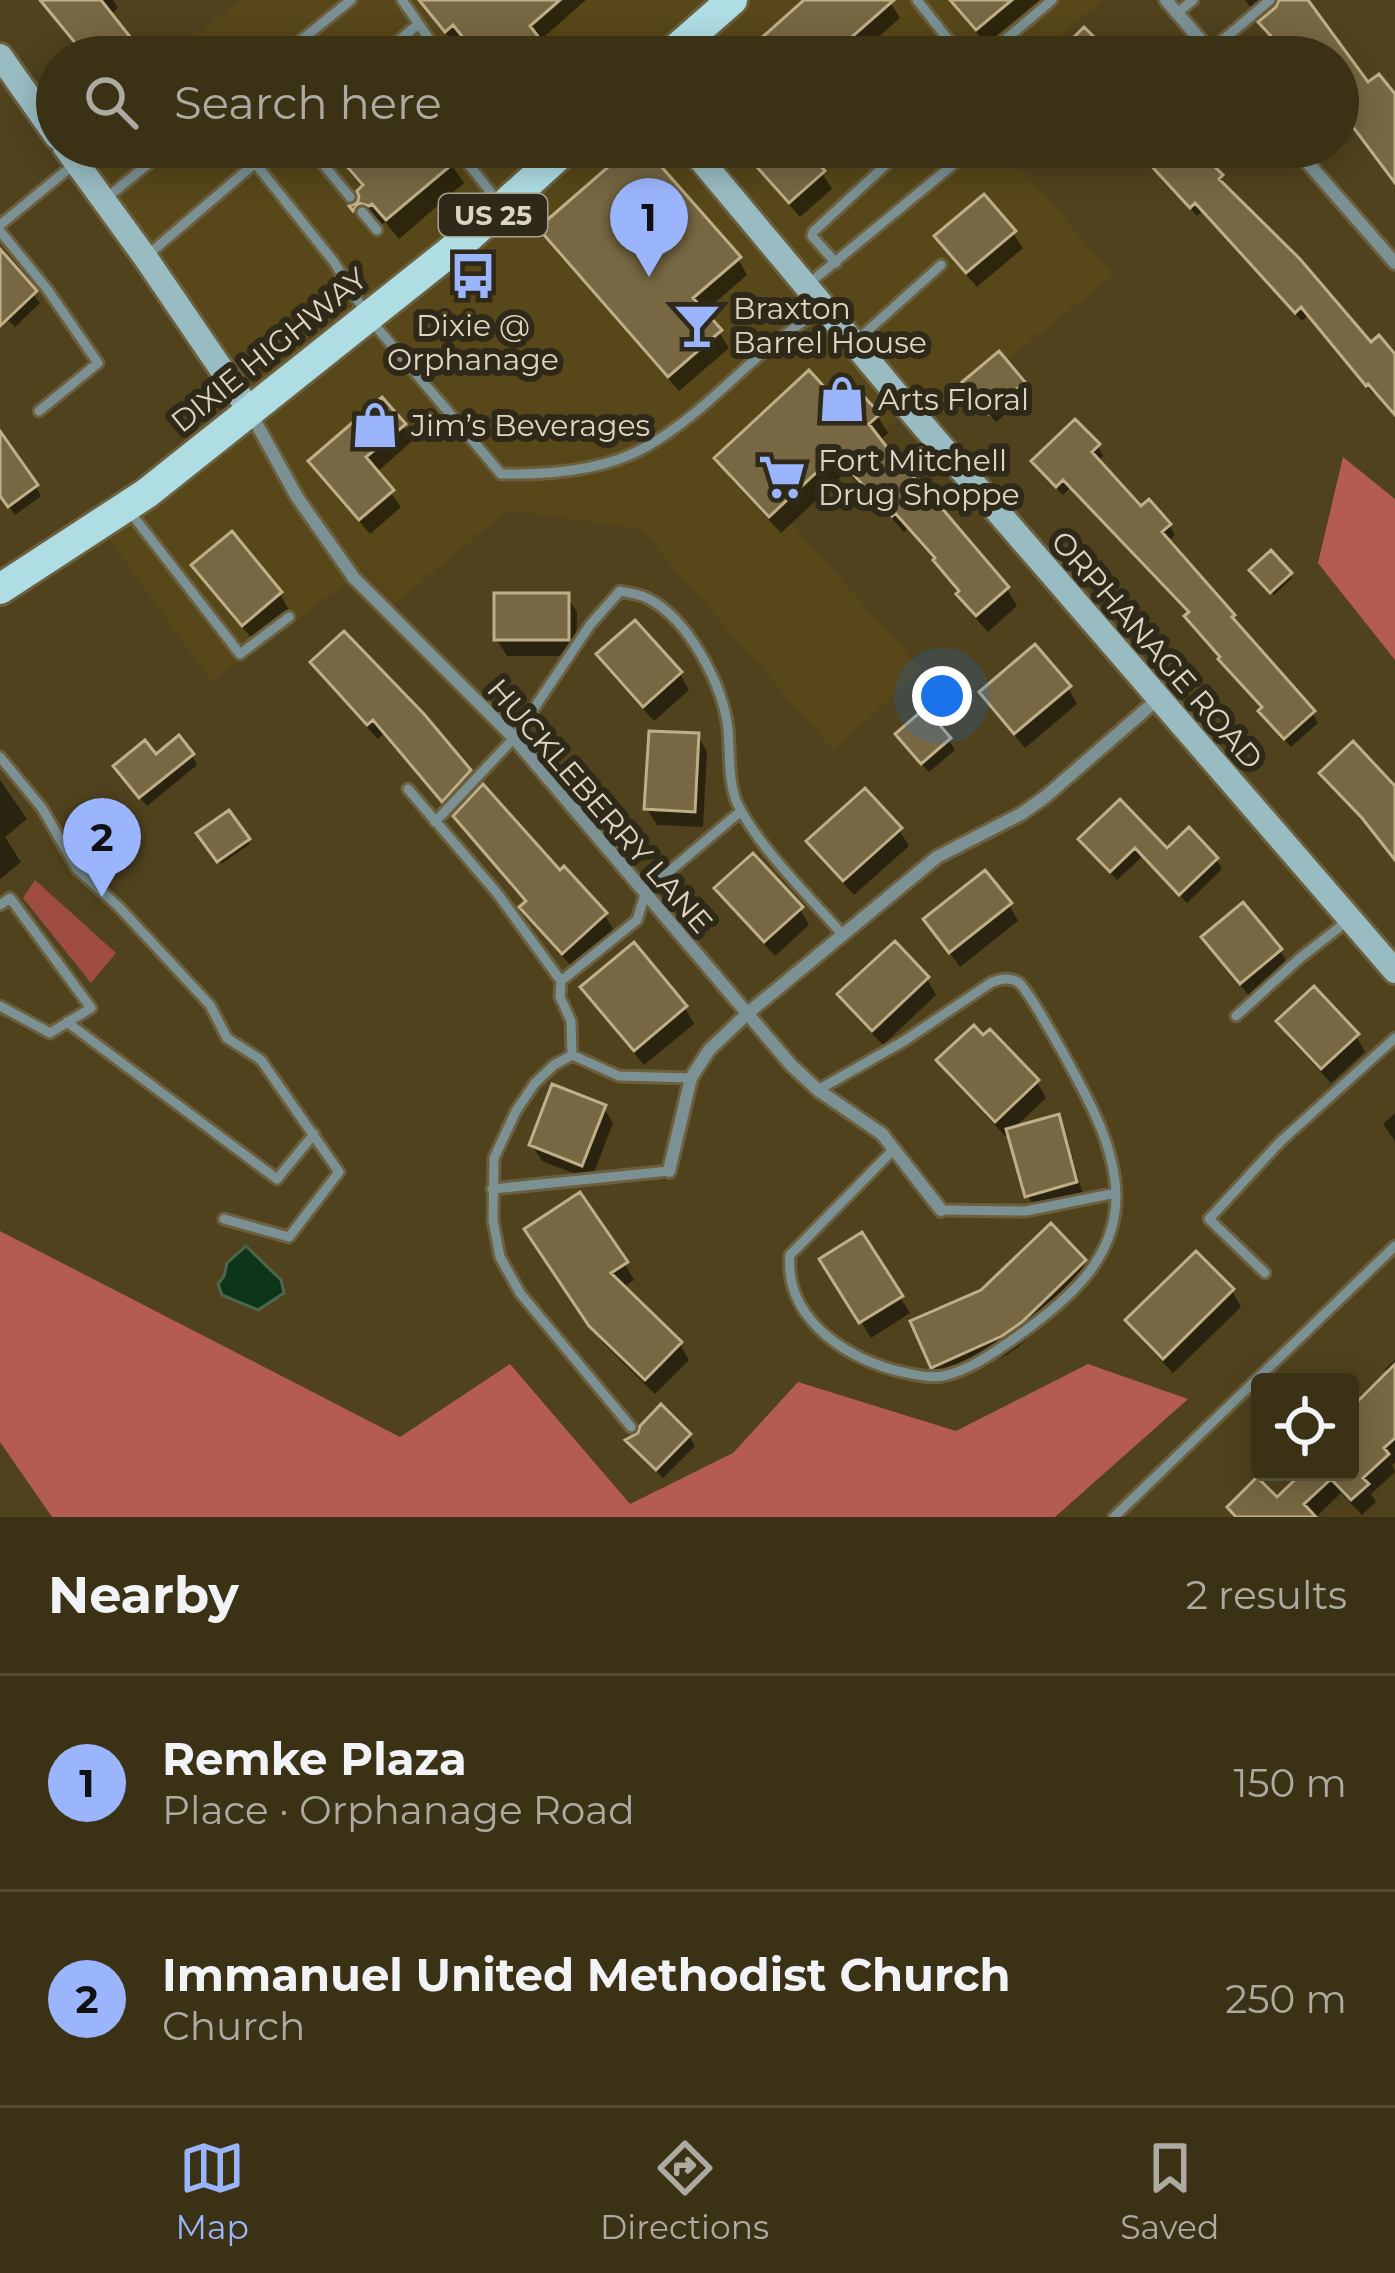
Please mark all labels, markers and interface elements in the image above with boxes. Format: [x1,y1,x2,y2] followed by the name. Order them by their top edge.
[36,36,1359,168] search box
[78,69,144,135] icon: search
[174,75,442,130] text: Search here
[610,178,688,277] pin: 1
[439,194,547,236] road number: US 25
[448,251,498,301] bus stop icon: Dixie @ Orphanage
[164,259,375,440] street label: DIXIE HIGHWAY
[733,290,927,361] place label: Braxton Barrel House
[672,300,722,350] bar icon: Braxton Barrel House
[387,307,559,378] place label: Dixie @ Orphanage
[817,374,867,424] shop icon: Arts Floral
[878,381,1029,418] place label: Arts Floral
[350,400,400,450] shop icon: Jim’s Beverages
[410,407,650,444] place label: Jim’s Beverages
[818,442,1020,513] place label: Fort Mitchell Drug Shoppe
[757,452,807,502] supermarket icon: Fort Mitchell Drug Shoppe
[1043,523,1271,777] street label: ORPHANAGE ROAD
[912,666,972,726] your location
[479,671,721,941] street label: HUCKLEBERRY LANE
[63,798,141,897] pin: 2
[1251,1373,1359,1481] map controls
[1251,1373,1359,1481] button: locate
[48,1564,239,1626] text: Nearby
[1186,1571,1347,1619] text: 2 results
[162,1731,467,1786] text: Remke Plaza
[79,1759,95,1807] text: 1
[1233,1759,1347,1807] text: 150 m
[162,1786,635,1834] text: Place · Orphanage Road
[162,1947,1011,2002] text: Immanuel United Methodist Church
[75,1975,99,2023] text: 2
[1225,1975,1347,2023] text: 250 m
[162,2002,305,2050] text: Church
[176,2135,249,2247] tab: Map
[600,2135,769,2247] tab: Directions
[1120,2135,1219,2247] tab: Saved

